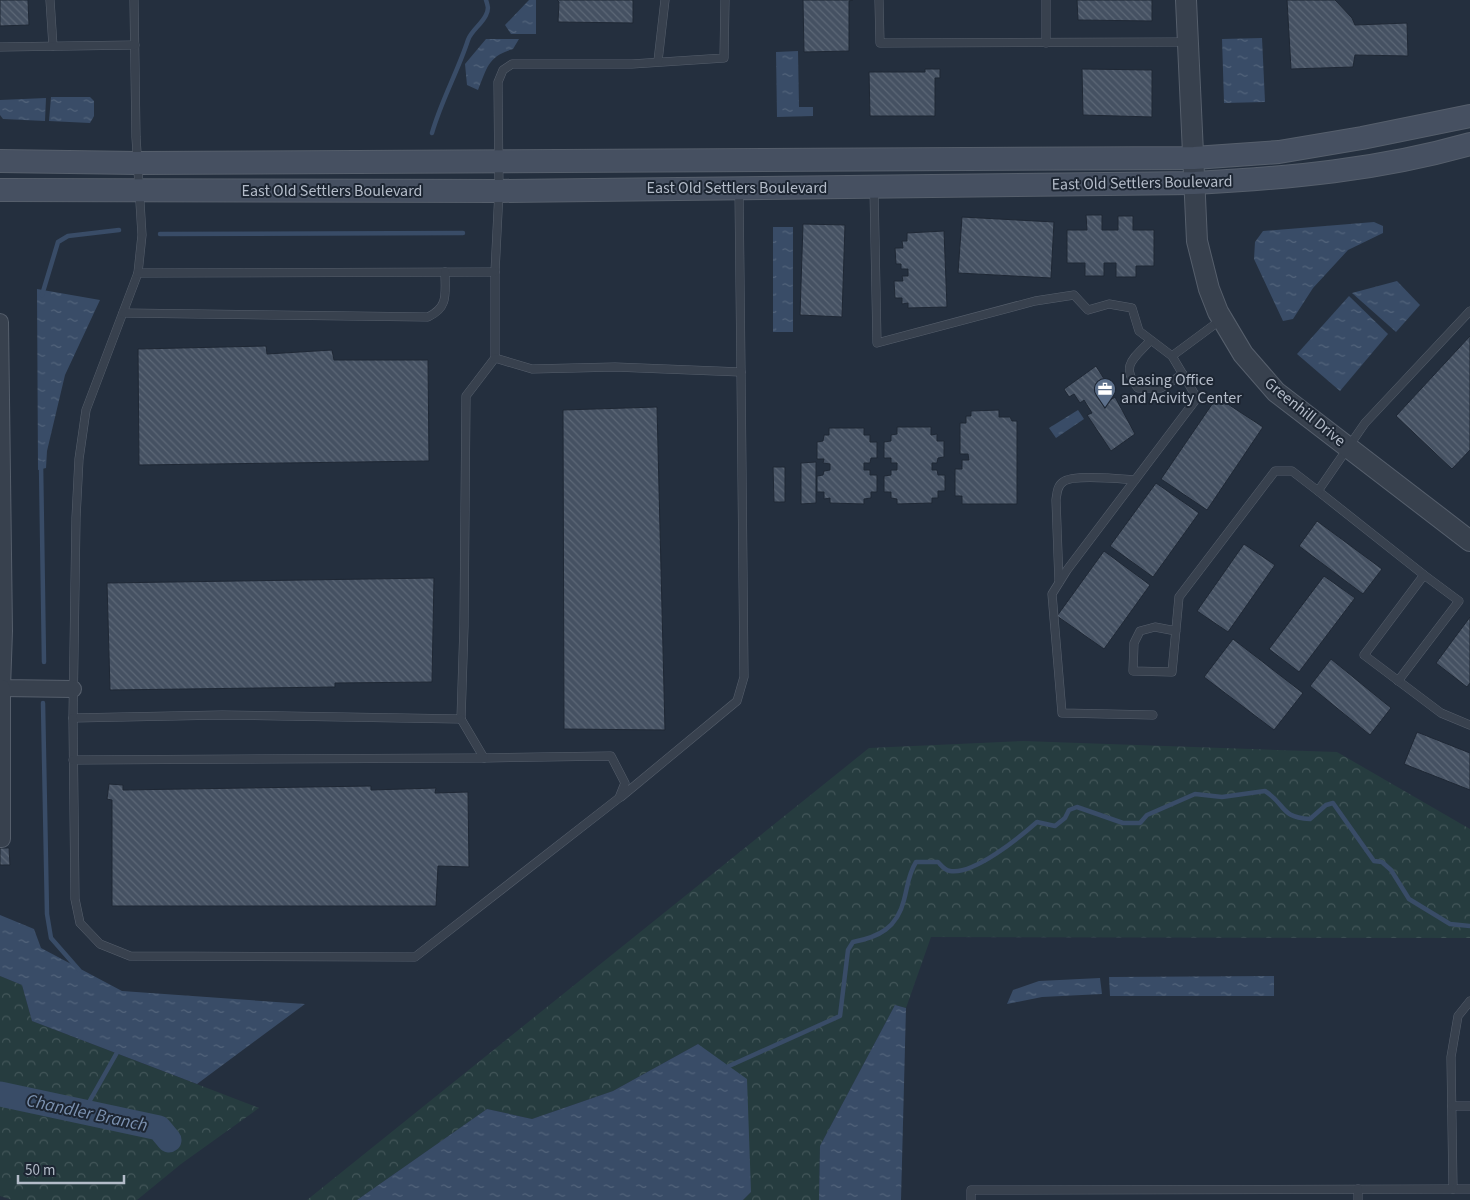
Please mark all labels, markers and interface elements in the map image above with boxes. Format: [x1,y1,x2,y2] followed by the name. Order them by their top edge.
[1051,170,1233,196] street label: East Old Settlers Boulevard
[647,177,827,199] street label: East Old Settlers Boulevard
[242,180,422,202] street label: East Old Settlers Boulevard
[1121,369,1242,409] place label: Leasing Office and Acivity Center
[1260,372,1350,452] street label: Greenhill Drive
[1093,377,1117,408] office icon: Leasing Office and Acivity Center
[24,1088,150,1138] water label: Chandler Branch
[18,1152,124,1184] scale bar
[25,1160,55,1181] text: 50 m

